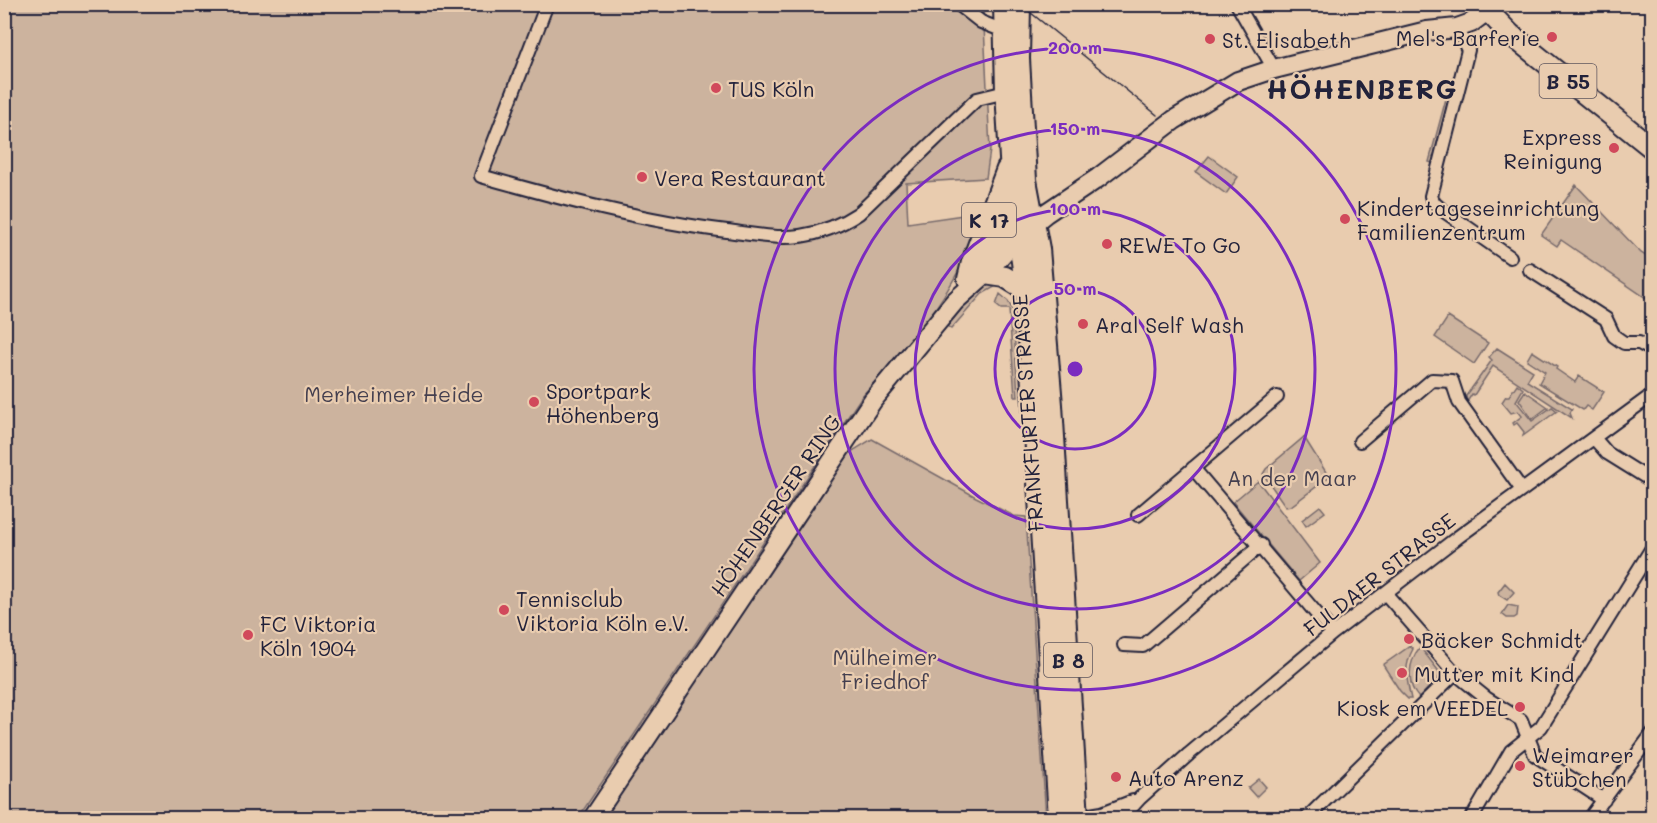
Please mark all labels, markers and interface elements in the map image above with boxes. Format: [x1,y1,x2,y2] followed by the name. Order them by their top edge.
[1396,24,1540,51] place label: Mel's Barferie
[1222,26,1350,53] place label: St. Elisabeth
[1545,30,1559,44] marker: Mel's Barferie
[1203,32,1217,46] marker: St. Elisabeth
[1048,35,1102,59] text: 200 m
[1540,64,1596,98] road number: B 55
[1266,71,1458,106] district label: HÖHENBERG
[728,75,814,102] place label: TUS Köln
[709,81,723,95] marker: TUS Köln
[1050,116,1100,140] text: 150 m
[1504,123,1602,174] place label: Express Reinigung
[1607,141,1621,155] marker: Express Reinigung
[654,164,826,191] place label: Vera Restaurant
[635,170,649,184] marker: Vera Restaurant
[1357,194,1599,245] place label: Kindertageseinrichtung Familienzentrum
[1049,196,1101,220] text: 100 m
[962,203,1016,237] road number: K 17
[1338,212,1352,226] marker: Kindertageseinrichtung Familienzentrum
[1119,231,1241,258] place label: REWE To Go
[1100,237,1114,251] marker: REWE To Go
[1054,276,1096,300] text: 50 m
[1005,293,1049,533] street label: FRANKFURTER STRASSE
[1095,311,1244,338] place label: Aral Self Wash
[1076,317,1090,331] marker: Aral Self Wash
[1065,359,1085,379] centre of rings
[546,377,659,428] place label: Sportpark Höhenberg
[304,380,484,407] park label: Merheimer Heide
[527,395,541,409] marker: Sportpark Höhenberg
[704,409,846,601] street label: HÖHENBERGER RING
[1227,464,1357,491] park label: An der Maar
[1298,506,1460,642] street label: FULDAER STRASSE
[516,585,689,636] place label: Tennisclub Viktoria Köln e.V.
[497,603,511,617] marker: Tennisclub Viktoria Köln e.V.
[260,610,376,661] place label: FC Viktoria Köln 1904
[1421,626,1583,653] place label: Bäcker Schmidt
[241,628,255,642] marker: FC Viktoria Köln 1904
[1402,632,1416,646] marker: Bäcker Schmidt
[832,643,938,694] park label: Mülheimer Friedhof
[1044,643,1092,677] road number: B 8
[1414,660,1574,687] place label: Mutter mit Kind
[1395,666,1409,680] marker: Mutter mit Kind
[1337,694,1508,721] place label: Kiosk em VEEDEL
[1513,700,1527,714] marker: Kiosk em VEEDEL
[1532,741,1634,792] place label: Weimarer Stübchen
[1513,759,1527,773] marker: Weimarer Stübchen
[1128,764,1244,791] place label: Auto Arenz
[1109,770,1123,784] marker: Auto Arenz

